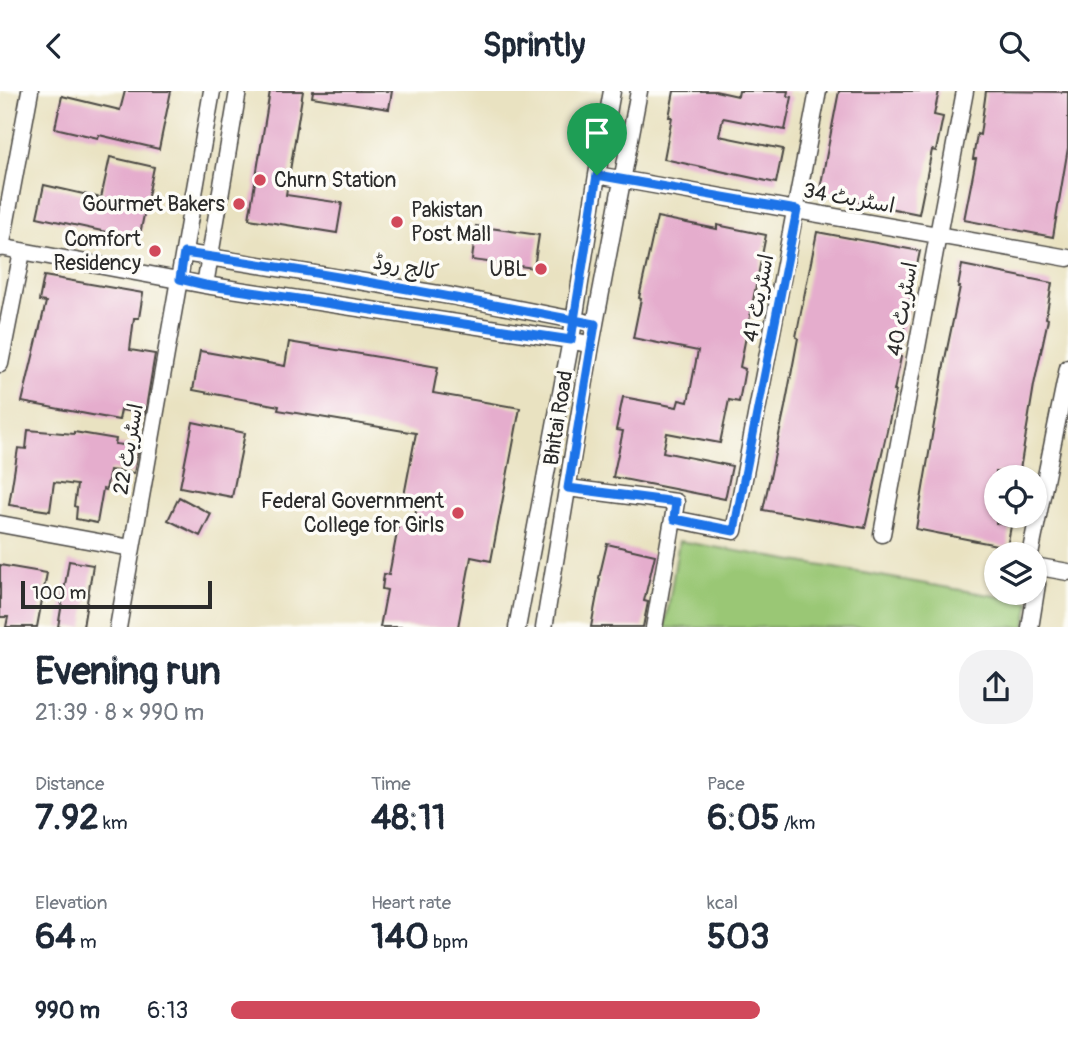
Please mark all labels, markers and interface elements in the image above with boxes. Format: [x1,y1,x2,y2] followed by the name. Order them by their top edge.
[483,26,585,66] text: Sprintly
[35,27,73,65] icon: back
[995,27,1033,65] icon: search
[567,103,627,175] pin
[578,114,616,152] icon: arrive
[274,167,396,194] place label: Churn Station
[252,172,268,188] marker: Churn Station
[801,177,897,220] street label: اسٹریٹ 34
[82,191,226,218] place label: Gourmet Bakers
[231,196,247,212] marker: Gourmet Bakers
[411,197,491,248] place label: Pakistan Post Mall
[389,214,405,230] marker: Pakistan Post Mall
[53,226,142,277] place label: Comfort Residency
[147,243,163,259] marker: Comfort Residency
[371,248,441,287] street label: کالج روڈ
[737,252,780,344] street label: اسٹریٹ 41
[489,256,527,283] place label: UBL
[881,260,924,358] street label: اسٹریٹ 40
[533,261,549,277] marker: UBL
[538,369,579,467] street label: Bhitai Road
[107,401,150,497] street label: اسٹریٹ 22
[984,465,1047,605] map controls
[984,465,1047,528] button: locate
[261,488,445,539] place label: Federal Government College for Girls
[450,505,466,521] marker: Federal Government College for Girls
[984,542,1047,605] button: layers
[21,579,212,610] scale bar
[32,581,86,605] text: 100 m
[35,648,221,696] text: Evening run
[959,650,1033,724] button: share
[35,698,204,727] text: 21:39 · 8 × 990 m
[35,772,104,796] text: Distance
[371,772,411,796] text: Time
[707,772,745,796] text: Pace
[35,796,99,840] text: 7.92
[371,796,446,840] text: 48:11
[707,796,780,840] text: 6:05
[99,811,128,835] text: km
[780,811,815,835] text: /km
[35,891,107,915] text: Elevation
[371,891,451,915] text: Heart rate
[707,891,738,915] text: kcal
[35,915,76,959] text: 64
[371,915,429,959] text: 140
[707,915,769,959] text: 503
[76,930,97,954] text: m
[429,930,468,954] text: bpm
[35,996,100,1025] text: 990 m
[147,996,188,1025] text: 6:13

